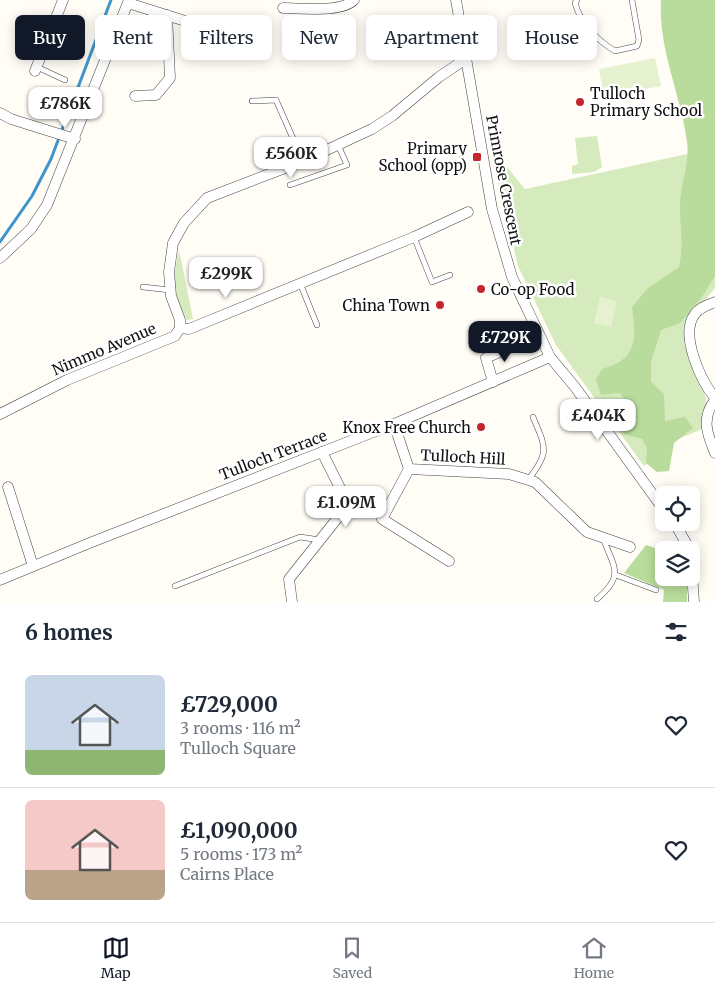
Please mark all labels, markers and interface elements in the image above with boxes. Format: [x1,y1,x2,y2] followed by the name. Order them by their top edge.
[15,15,85,60] chip: Buy
[95,15,171,60] chip: Rent
[181,15,272,60] chip: Filters
[282,15,356,60] chip: New
[366,15,497,60] chip: Apartment
[507,15,597,60] chip: House
[590,84,703,120] place label: Tulloch Primary School
[30,86,100,129] pin: £786K
[39,93,91,113] text: £786K
[574,96,586,108] marker: Tulloch Primary School
[482,113,526,247] street label: Primrose Crescent
[256,136,326,179] pin: £560K
[378,139,467,175] place label: Primary School (opp)
[265,143,317,163] text: £560K
[471,151,483,163] marker: Primary School (opp)
[191,256,261,299] pin: £299K
[200,263,252,283] text: £299K
[491,280,575,299] place label: Co-op Food
[475,283,487,295] marker: Co-op Food
[342,296,430,315] place label: China Town
[434,299,446,311] marker: China Town
[49,319,159,379] street label: Nimmo Avenue
[470,320,540,363] pin: £729K
[479,327,531,347] text: £729K
[563,398,633,441] pin: £404K
[571,405,625,425] text: £404K
[342,418,471,437] place label: Knox Free Church
[475,421,487,433] marker: Knox Free Church
[217,426,330,484] street label: Tulloch Terrace
[420,445,506,469] street label: Tulloch Hill
[305,486,387,528] pin: £1.09M
[655,486,700,586] map controls
[655,486,700,531] button: locate
[316,492,376,512] text: £1.09M
[655,541,700,586] button: layers
[662,618,690,646] icon: filters
[25,619,113,646] text: 6 homes
[180,691,278,718] text: £729,000
[65,695,125,755] icon: home
[662,711,690,739] icon: heart
[180,718,301,738] text: 3 rooms · 116 m²
[180,738,296,758] text: Tulloch Square
[180,817,298,844] text: £1,090,000
[65,820,125,880] icon: home
[662,836,690,864] icon: heart
[180,844,302,864] text: 5 rooms · 173 m²
[180,864,274,884] text: Cairns Place
[101,934,131,982] tab: Map
[332,934,372,982] tab: Saved
[574,934,614,982] tab: Home

